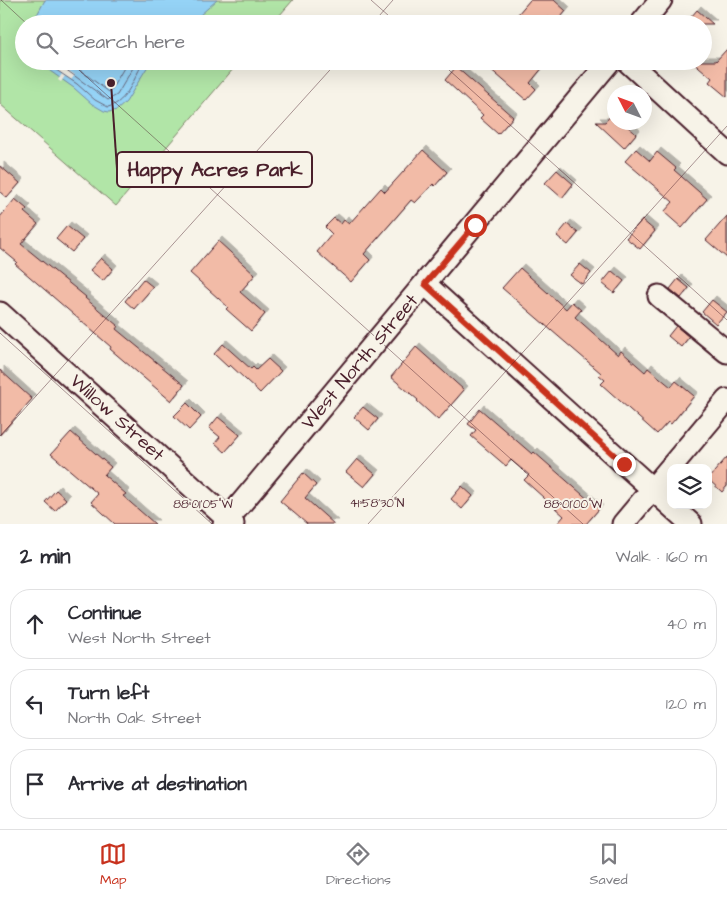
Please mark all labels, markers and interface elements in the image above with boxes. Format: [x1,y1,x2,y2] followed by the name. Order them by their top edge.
[15,15,712,70] search box
[33,29,61,57] icon: search
[73,29,185,56] text: Search here
[607,85,652,130] north arrow
[117,152,312,187] callout: Happy Acres Park
[127,156,303,185] text: Happy Acres Park
[464,214,487,237] route start
[295,288,425,436] street label: West North Street
[64,368,170,468] street label: Willow Street
[613,453,636,476] route end
[667,464,712,509] map controls
[667,464,712,509] button: layers
[350,495,405,512] text: 41°58'30"N
[173,496,233,513] text: 88°01'05"W
[544,496,603,513] text: 88°01'00"W
[20,542,70,571] text: 2 min
[615,546,707,568] text: Walk · 160 m
[68,600,142,627] text: Continue
[21,610,49,638] icon: ahead
[666,613,706,635] text: 40 m
[68,627,211,649] text: West North Street
[68,680,149,707] text: Turn left
[21,690,49,718] icon: left
[666,693,706,715] text: 120 m
[68,707,201,729] text: North Oak Street
[21,770,49,798] icon: arrive
[68,771,247,798] text: Arrive at destination
[99,840,127,890] tab: Map
[326,840,391,890] tab: Directions
[590,840,628,890] tab: Saved

